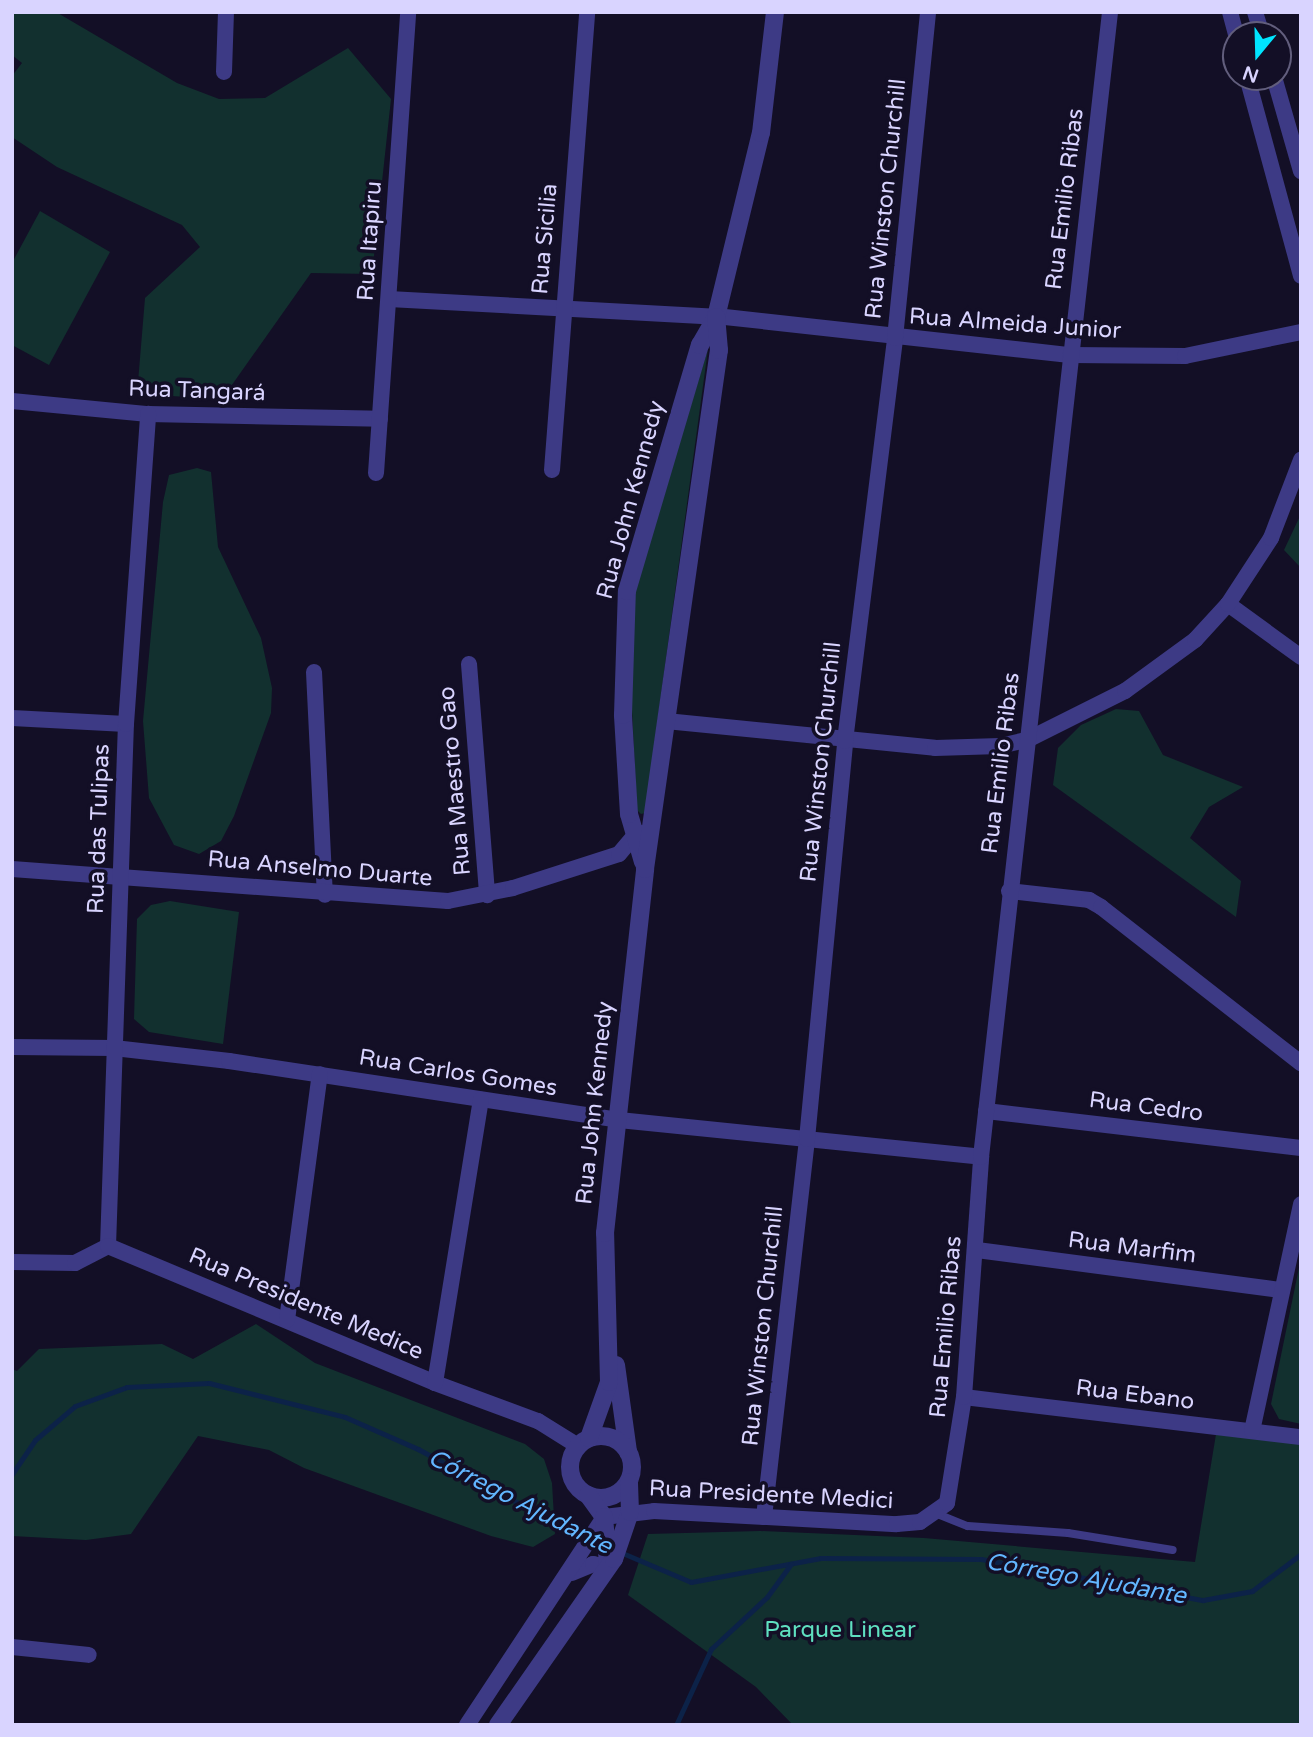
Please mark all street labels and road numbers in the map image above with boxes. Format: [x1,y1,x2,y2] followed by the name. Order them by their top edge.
[860,78,912,320] street label: Rua Winston Churchill
[1040,107,1090,291] street label: Rua Emilio Ribas
[352,180,388,302] street label: Rua Itapiru
[526,182,564,296] street label: Rua Sicilia
[908,303,1122,345] street label: Rua Almeida Junior
[128,375,266,407] street label: Rua Tangará
[591,398,671,602] street label: Rua John Kennedy
[795,641,847,883] street label: Rua Winston Churchill
[976,671,1026,855] street label: Rua Emilio Ribas
[433,685,477,877] street label: Rua Maestro Gao
[82,743,116,915] street label: Rua das Tulipas
[206,845,434,893] street label: Rua Anselmo Duarte
[571,1000,619,1206] street label: Rua John Kennedy
[357,1044,559,1102] street label: Rua Carlos Gomes
[1087,1086,1205,1128] street label: Rua Cedro
[737,1205,789,1447] street label: Rua Winston Churchill
[1066,1226,1198,1270] street label: Rua Marfim
[924,1235,968,1419] street label: Rua Emilio Ribas
[185,1242,427,1366] street label: Rua Presidente Medice
[1074,1374,1196,1416] street label: Rua Ebano
[648,1475,894,1515] street label: Rua Presidente Medici

